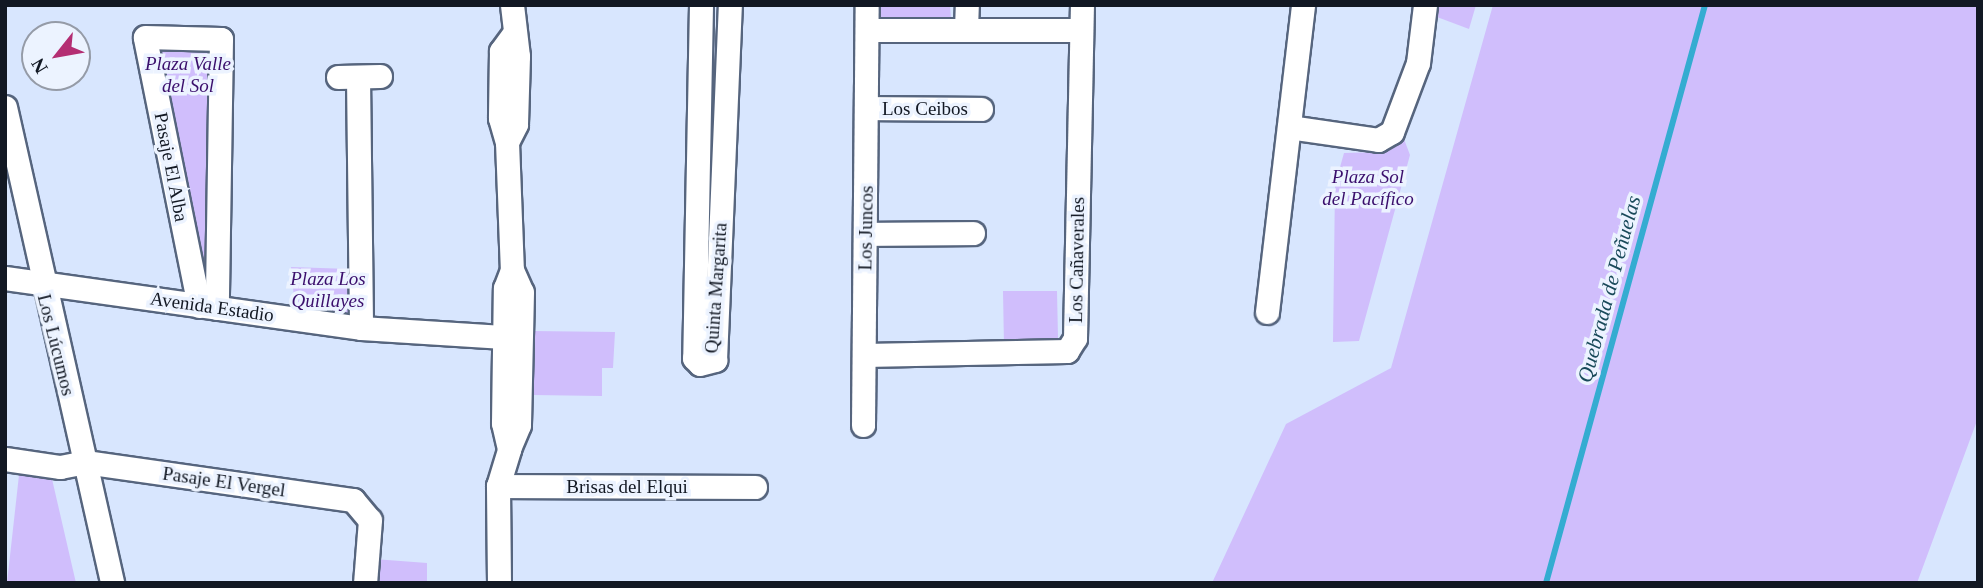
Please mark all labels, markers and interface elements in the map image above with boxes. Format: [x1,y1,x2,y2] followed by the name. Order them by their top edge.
[21,21,91,91] north arrow
[145,53,231,97] park label: Plaza Valle del Sol
[27,55,52,77] text: N
[882,98,968,120] street label: Los Ceibos
[149,110,193,224] street label: Pasaje El Alba
[1322,166,1414,210] park label: Plaza Sol del Pacífico
[854,185,878,271] street label: Los Juncos
[1572,193,1646,385] water label: Quebrada de Peñuelas
[1065,197,1089,323] street label: Los Cañaverales
[700,222,732,354] street label: Quinta Margarita
[290,268,366,312] park label: Plaza Los Quillayes
[149,287,275,327] street label: Avenida Estadio
[32,292,80,398] street label: Los Lúcumos
[161,462,287,502] street label: Pasaje El Vergel
[566,476,688,498] street label: Brisas del Elqui

